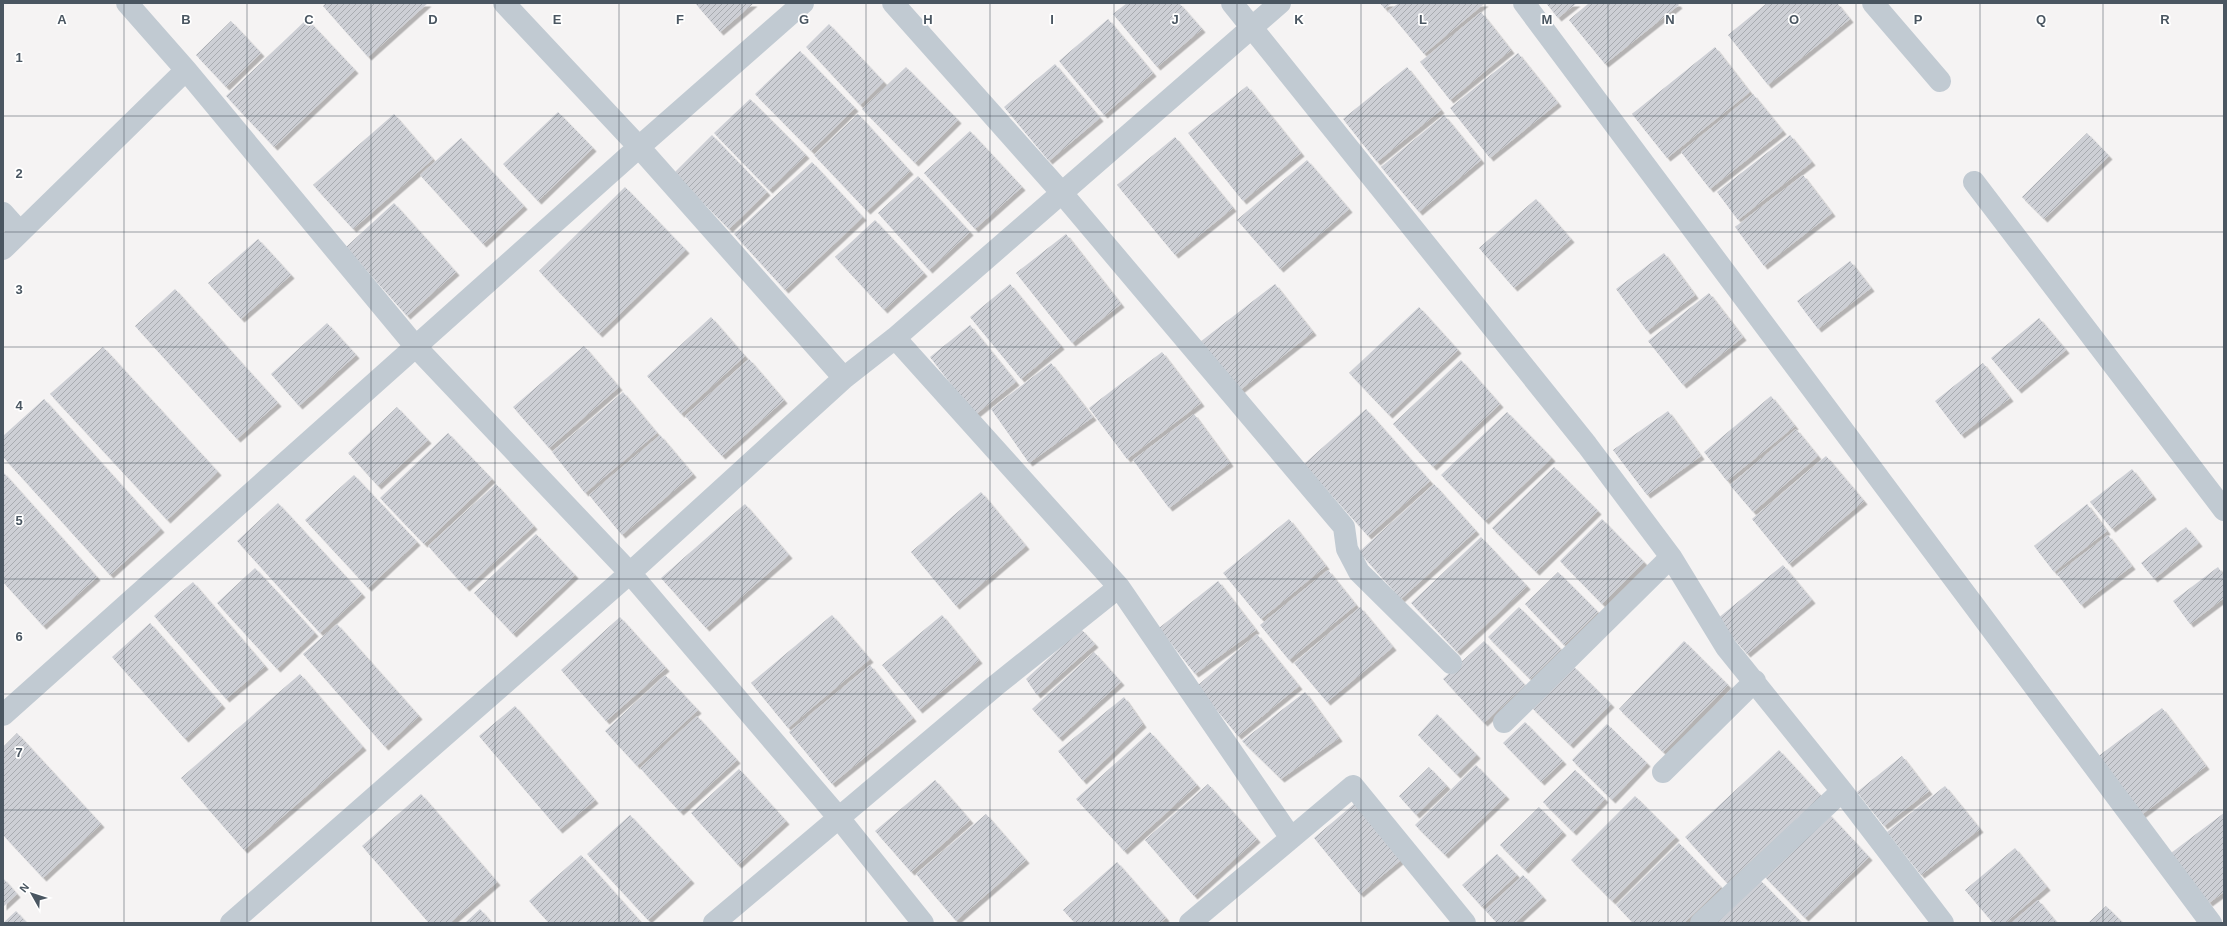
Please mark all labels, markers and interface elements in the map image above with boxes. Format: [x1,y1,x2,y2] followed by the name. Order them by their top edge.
[57,12,67,27] text: A
[181,12,191,27] text: B
[304,12,314,27] text: C
[428,12,438,27] text: D
[553,12,562,27] text: E
[676,12,684,27] text: F
[799,12,809,27] text: G
[923,12,933,27] text: H
[1050,12,1054,27] text: I
[1171,12,1179,27] text: J
[1294,12,1304,27] text: K
[1419,12,1427,27] text: L
[1542,12,1552,27] text: M
[1665,12,1675,27] text: N
[1789,12,1799,27] text: O
[1914,12,1923,27] text: P
[2036,12,2046,27] text: Q
[2160,12,2170,27] text: R
[15,50,23,65] text: 1
[15,166,23,181] text: 2
[15,282,23,297] text: 3
[15,398,23,413] text: 4
[15,513,23,528] text: 5
[15,629,23,644] text: 6
[15,745,23,760] text: 7
[12,874,52,914] north arrow
[17,881,31,895] text: N

